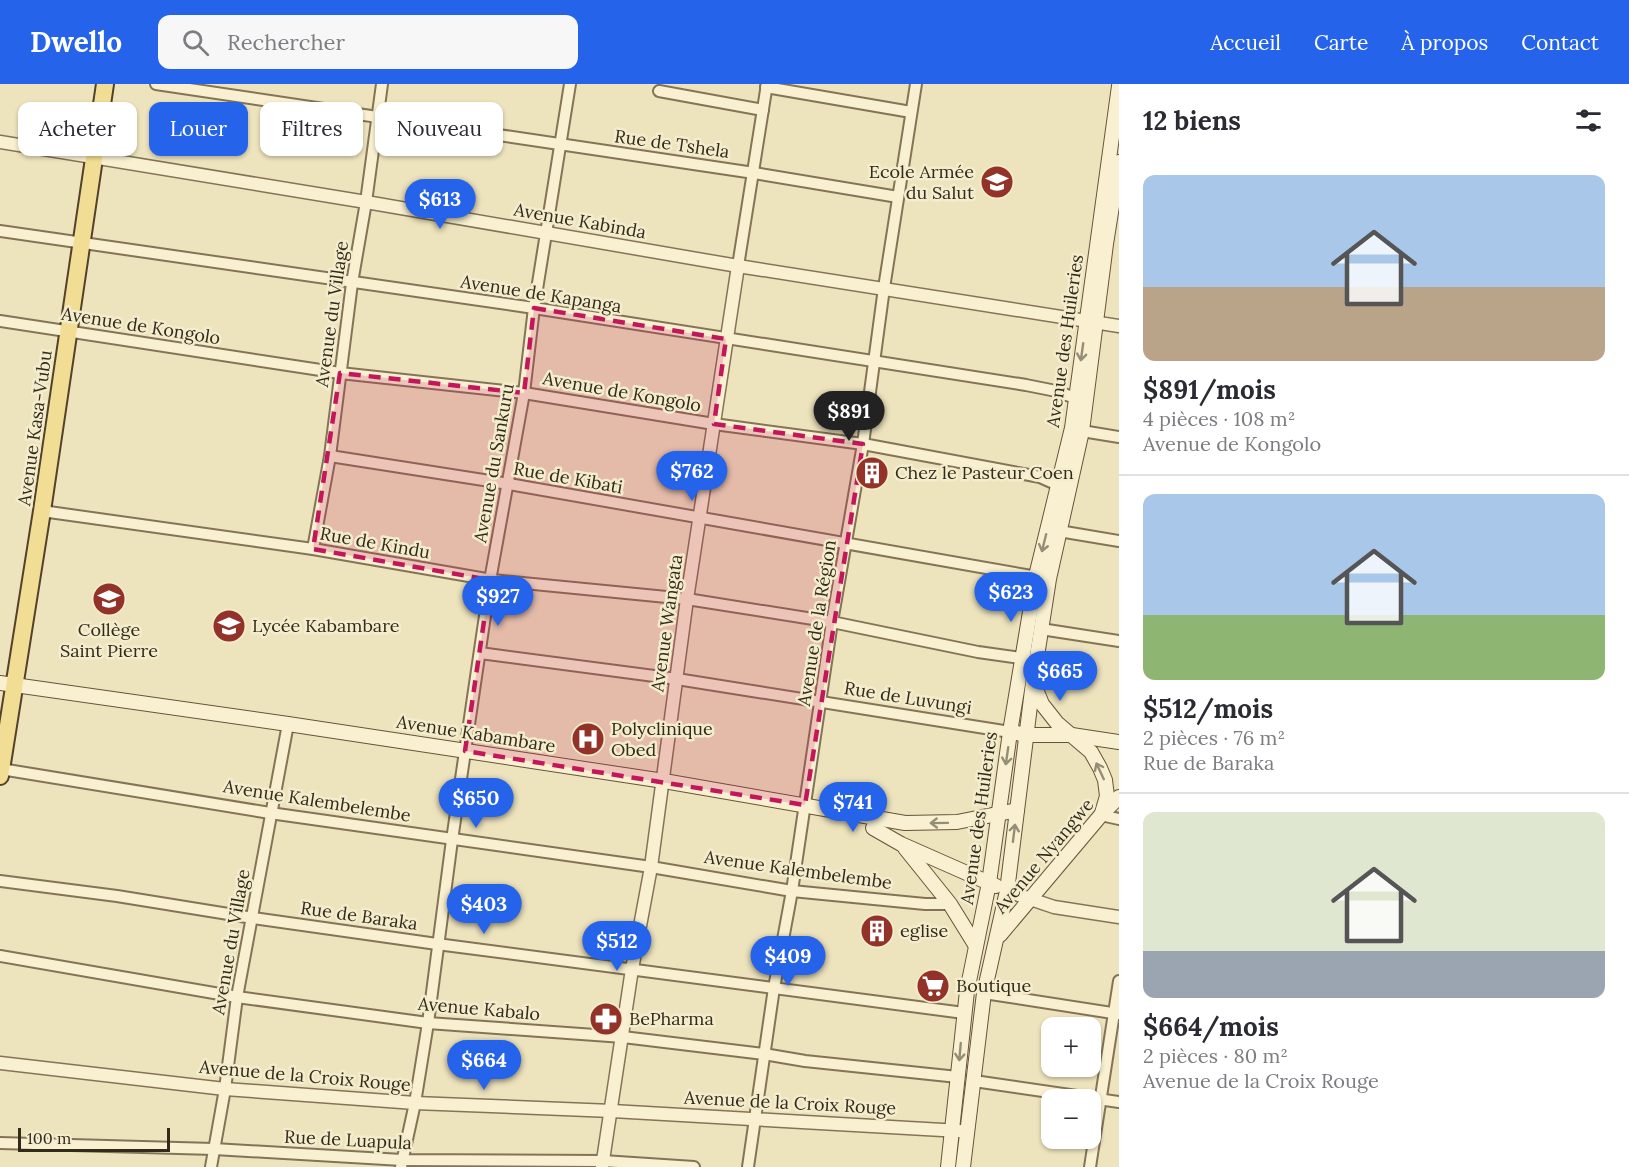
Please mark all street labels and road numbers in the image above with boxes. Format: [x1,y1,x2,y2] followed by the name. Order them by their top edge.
[613,124,731,163] street label: Rue de Tshela
[511,197,648,243] street label: Avenue Kabinda
[310,239,353,389] street label: Avenue du Village
[1041,253,1088,430] street label: Avenue des Huileries
[458,269,623,318] street label: Avenue de Kapanga
[59,301,222,349] street label: Avenue de Kongolo
[12,348,57,508] street label: Avenue Kasa-Vubu
[540,366,703,417] street label: Avenue de Kongolo
[468,381,519,545] street label: Avenue du Sankuru
[512,457,625,498] street label: Rue de Kibati
[318,521,432,564] street label: Rue de Kindu
[792,538,841,709] street label: Avenue de la Région
[645,553,688,694] street label: Avenue Wangata
[843,676,974,719] street label: Rue de Luvungi
[394,709,557,757] street label: Avenue Kabambare
[955,730,1002,907] street label: Avenue des Huileries
[221,774,413,827] street label: Avenue Kalembelembe
[988,793,1099,919] street label: Avenue Nyangwe
[702,845,894,894] street label: Avenue Kalembelembe
[206,867,255,1017] street label: Avenue du Village
[299,896,419,935] street label: Rue de Baraka
[416,992,541,1025] street label: Avenue Kabalo
[197,1055,412,1096] street label: Avenue de la Croix Rouge
[682,1085,897,1120] street label: Avenue de la Croix Rouge
[284,1125,413,1154] street label: Rue de Luapula

